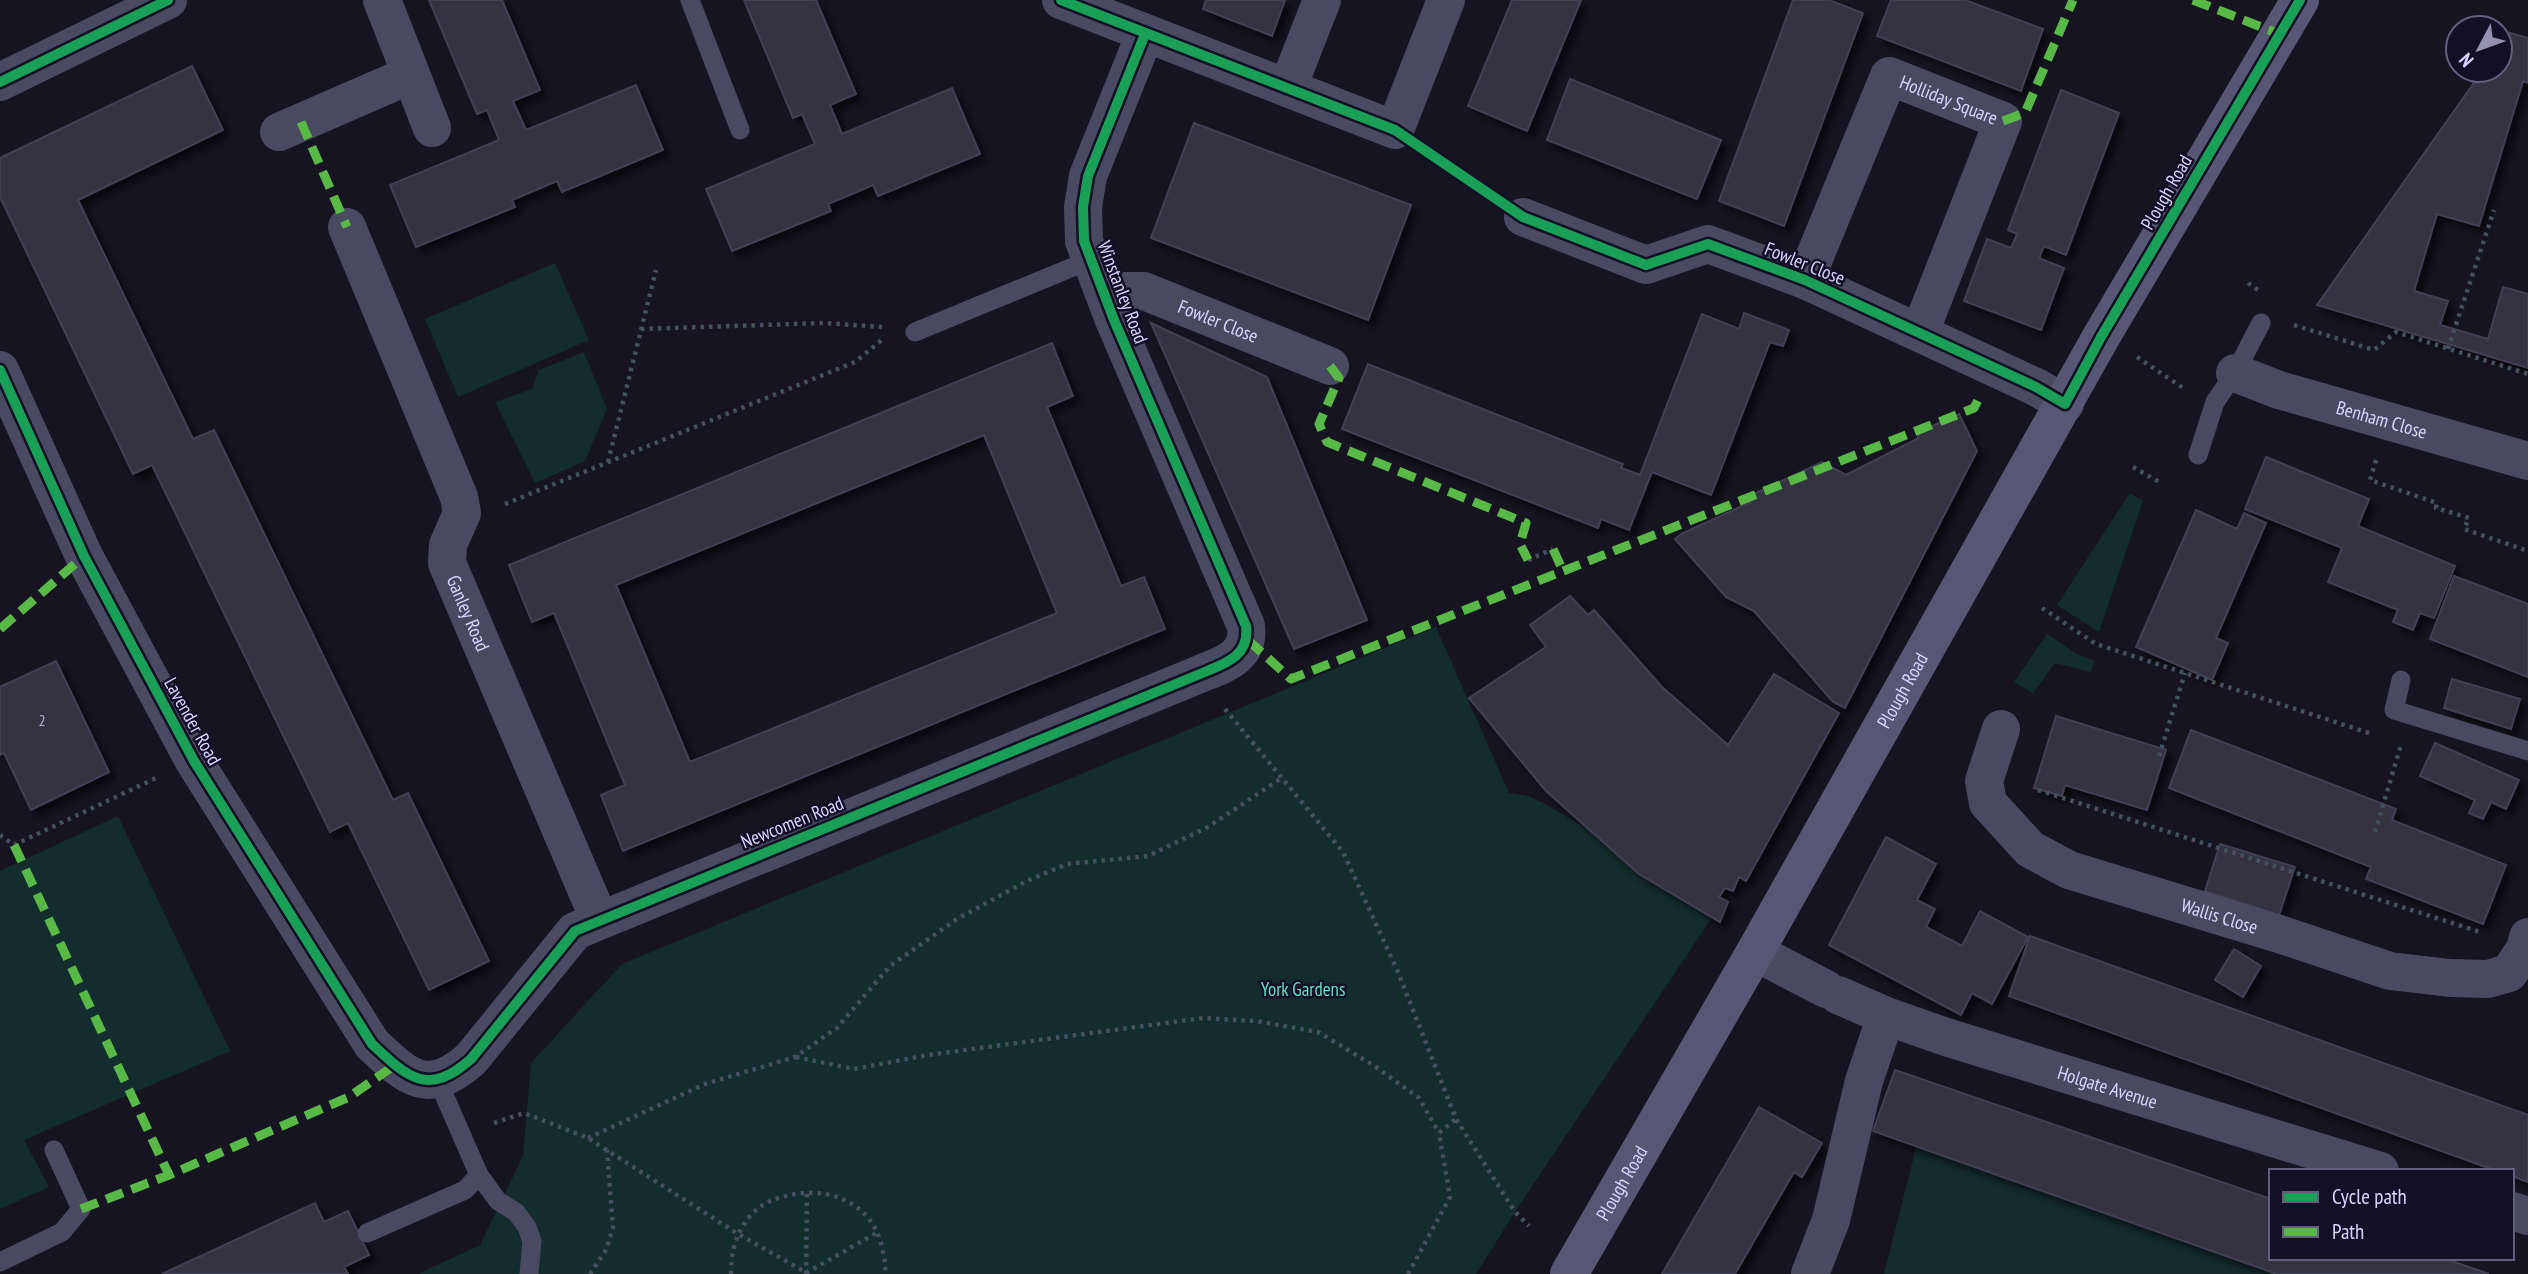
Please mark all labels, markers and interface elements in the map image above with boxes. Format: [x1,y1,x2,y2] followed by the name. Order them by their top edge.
[2444,14,2514,84] north arrow
[2454,48,2479,72] text: N
[1896,70,2001,130] street label: Holliday Square
[2135,150,2197,234] street label: Plough Road
[1761,236,1849,290] street label: Fowler Close
[1092,237,1154,347] street label: Winstanley Road
[1175,294,1262,348] street label: Fowler Close
[2334,395,2430,444] street label: Benham Close
[442,571,495,655] street label: Ganley Road
[1871,649,1933,732] street label: Plough Road
[159,673,227,769] street label: Lavender Road
[38,710,46,730] house number: 2
[737,791,847,853] street label: Newcomen Road
[2178,893,2261,939] street label: Wallis Close
[1261,977,1345,1001] park label: York Gardens
[2055,1060,2161,1114] street label: Holgate Avenue
[1590,1141,1653,1225] street label: Plough Road
[2269,1169,2514,1260] legend
[2332,1183,2407,1210] text: Cycle path
[2332,1218,2364,1245] text: Path

